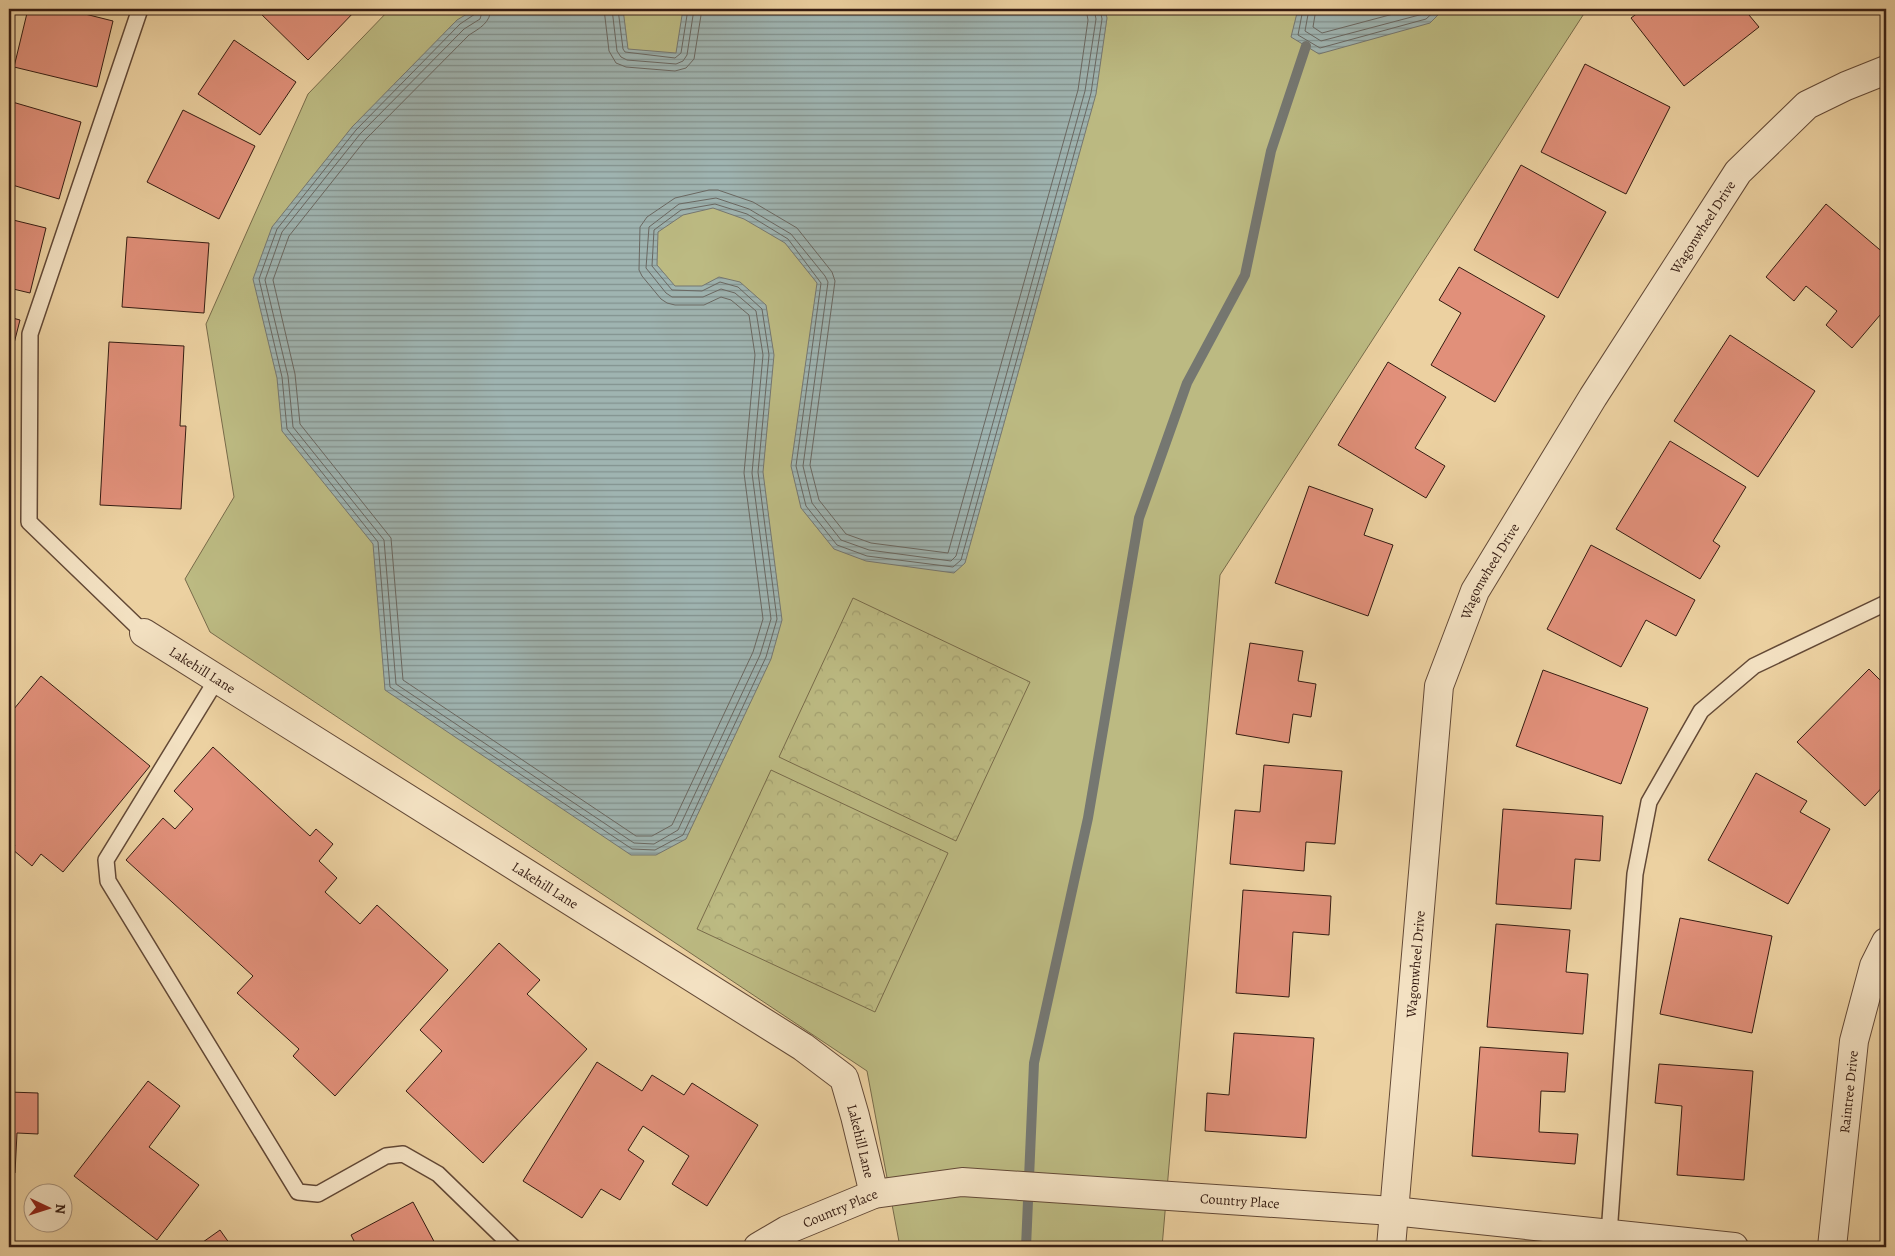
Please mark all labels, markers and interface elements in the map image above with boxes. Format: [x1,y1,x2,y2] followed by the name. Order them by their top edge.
[1665,177,1740,278] street label: Wagonwheel Drive
[1455,519,1524,623] street label: Wagonwheel Drive
[166,642,239,698] street label: Lakehill Lane
[508,857,582,913] street label: Lakehill Lane
[1401,910,1429,1019] street label: Wagonwheel Drive
[1835,1050,1862,1134] street label: Raintree Drive
[843,1102,879,1180] street label: Lakehill Lane
[22,1184,72,1234] north arrow
[800,1184,880,1232] street label: Country Place
[1199,1189,1280,1213] street label: Country Place
[51,1203,70,1215] text: N

